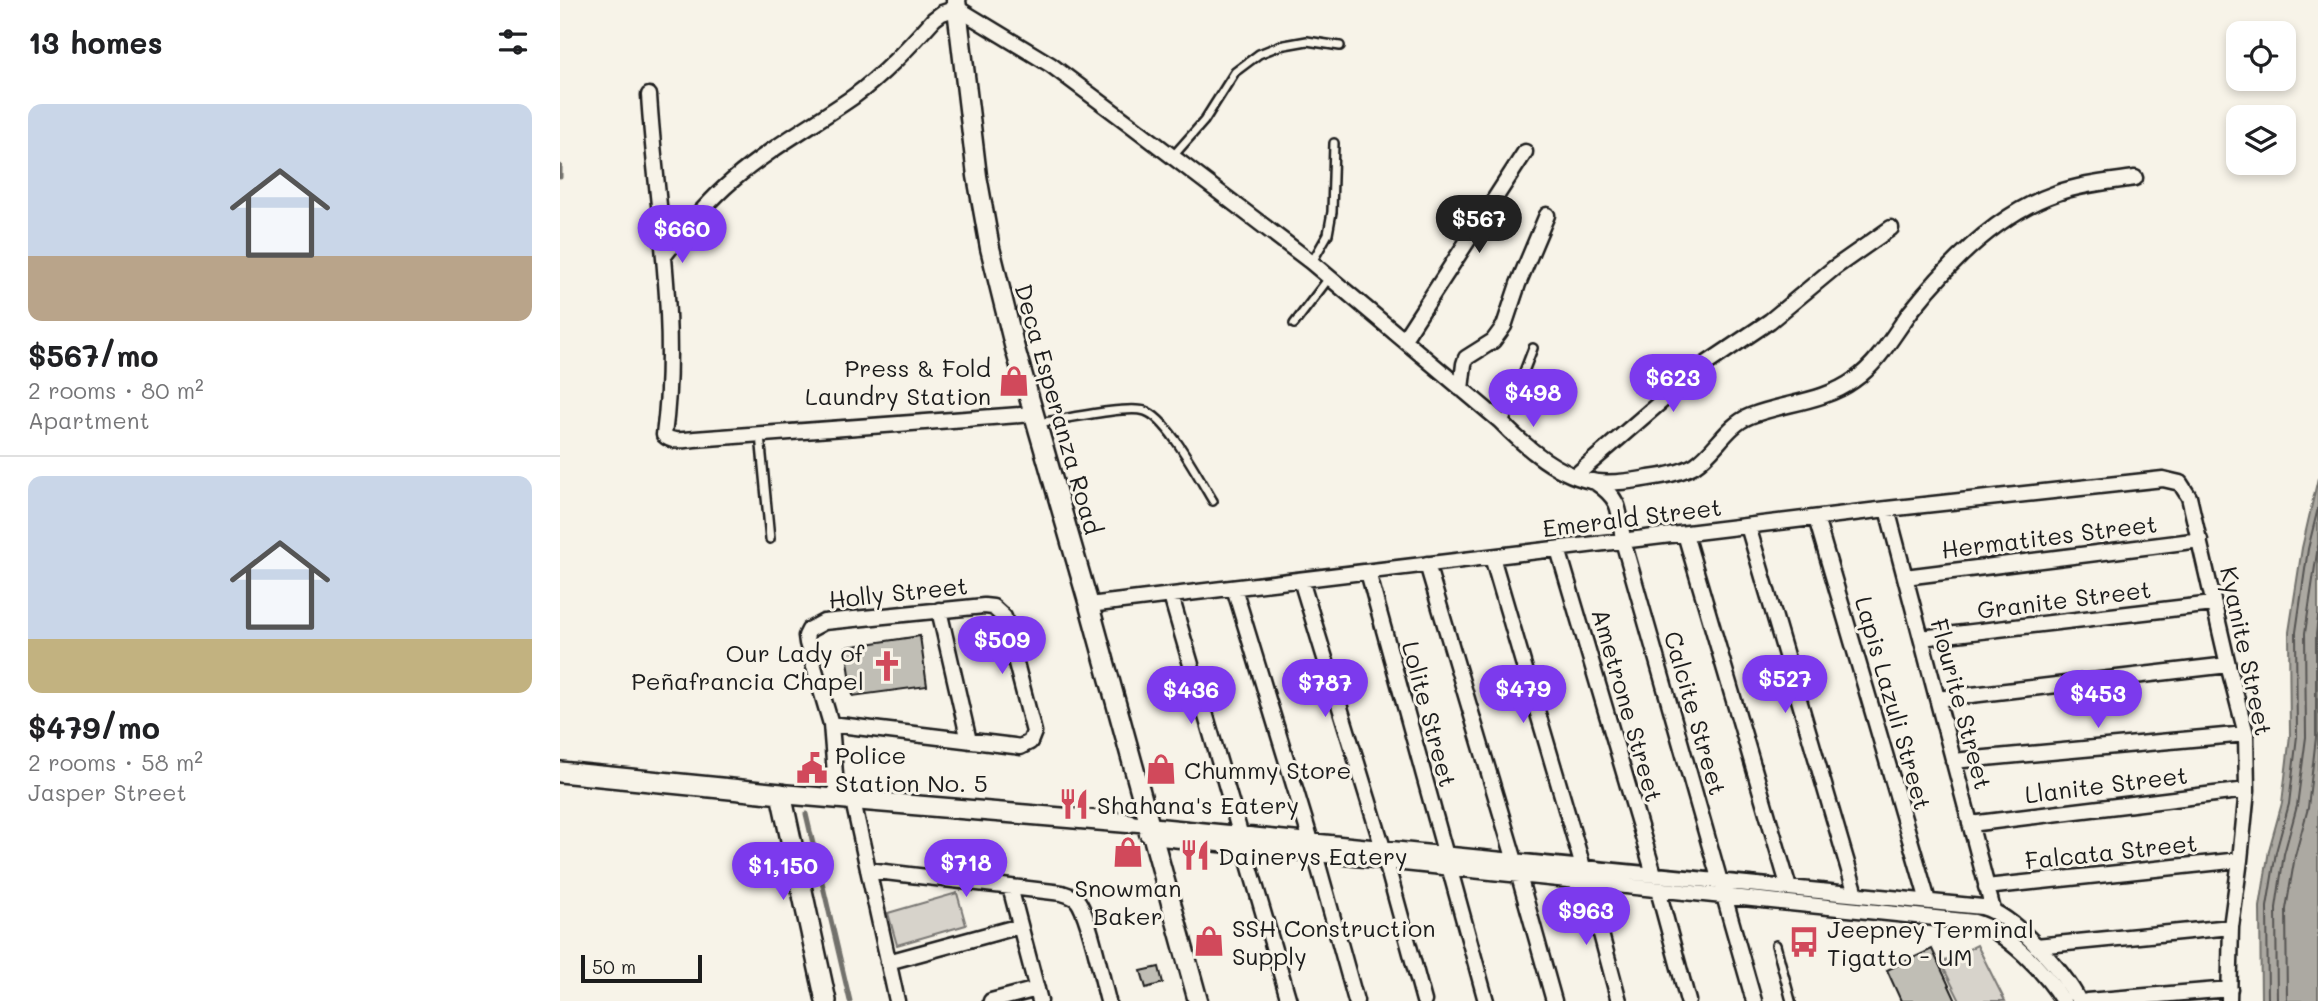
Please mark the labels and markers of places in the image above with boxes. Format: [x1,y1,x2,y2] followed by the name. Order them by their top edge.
[1438,196,1520,255] pin: $567
[641,205,723,265] pin: $660
[805,352,991,411] place label: Press & Fold Laundry Station
[1632,354,1714,414] pin: $623
[997,364,1031,398] shop icon: Press & Fold Laundry Station
[1492,370,1574,429] pin: $498
[961,616,1043,676] pin: $509
[631,637,865,696] place label: Our Lady of Peñafrancia Chapel
[870,649,904,683] church icon: Our Lady of Peñafrancia Chapel
[1744,656,1826,715] pin: $527
[1284,660,1366,719] pin: $787
[1150,666,1232,726] pin: $436
[1482,666,1564,725] pin: $479
[2057,670,2139,730] pin: $453
[835,739,988,798] place label: Police Station No. 5
[795,751,829,785] public building icon: Police Station No. 5
[1144,752,1178,786] shop icon: Chummy Store
[1184,754,1351,785] place label: Chummy Store
[1057,787,1091,821] restaurant icon: Shahana's Eatery
[1097,789,1299,820] place label: Shahana's Eatery
[1111,835,1145,869] shop icon: Snowman Baker
[1178,838,1212,872] restaurant icon: Dainerys Eatery
[925,839,1007,899] pin: $718
[1218,840,1408,871] place label: Dainerys Eatery
[726,842,840,902] pin: $1,150
[1074,872,1182,931] place label: Snowman Baker
[1545,888,1627,947] pin: $963
[1232,912,1435,971] place label: SSH Construction Supply
[1827,913,2034,972] place label: Jeepney Terminal Tigatto - UM
[1192,924,1226,958] shop icon: SSH Construction Supply
[1787,925,1821,959] bus stop icon: Jeepney Terminal Tigatto - UM

